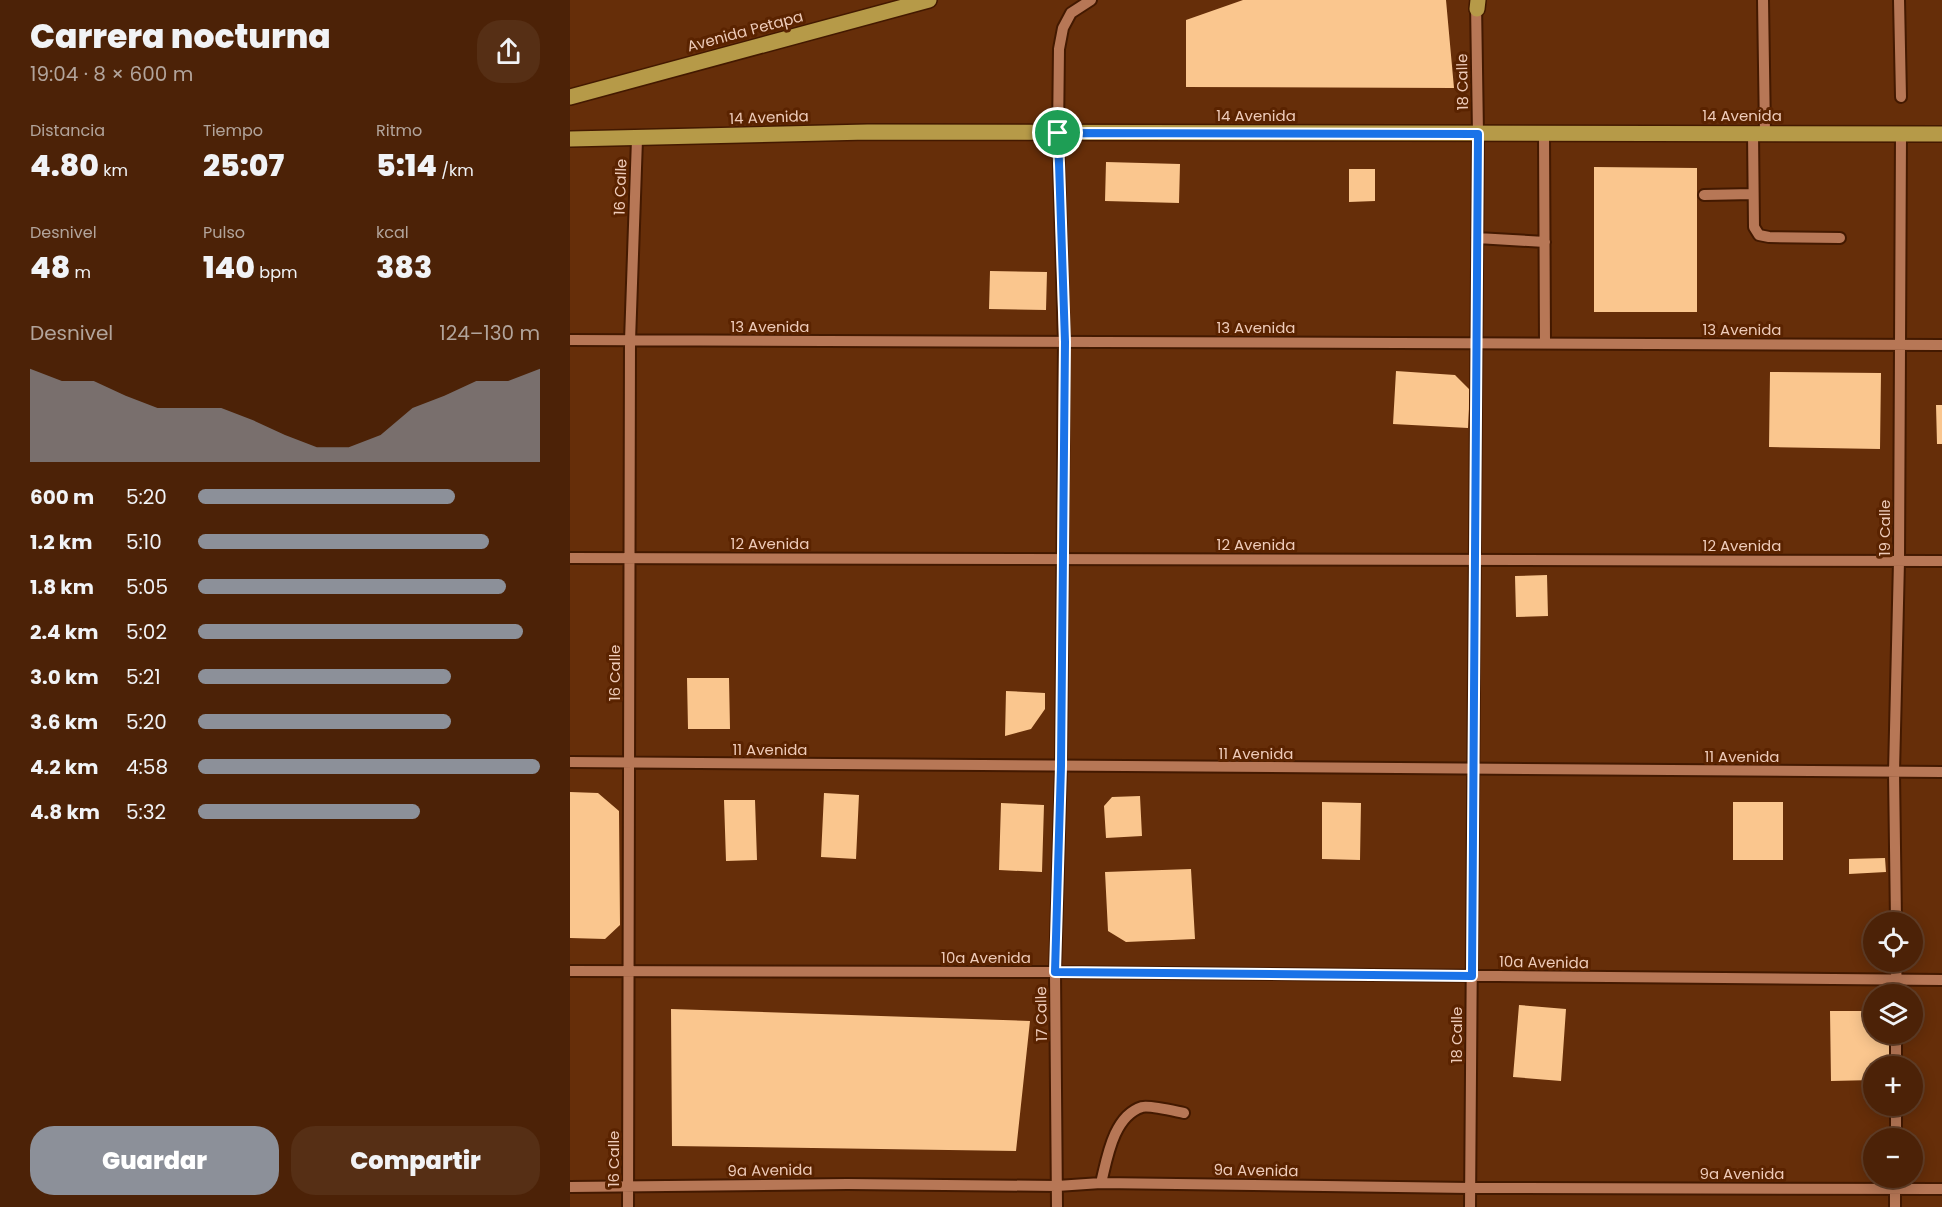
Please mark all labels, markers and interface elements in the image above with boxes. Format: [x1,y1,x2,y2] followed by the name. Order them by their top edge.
[685,5,805,57] street label: Avenida Petapa
[30,13,331,60] text: Carrera nocturna
[477,20,540,83] button: share
[1451,53,1473,111] street label: 18 Calle
[30,60,193,88] text: 19:04 · 8 × 600 m
[729,105,809,129] street label: 14 Avenida
[1216,105,1296,126] street label: 14 Avenida
[1702,105,1782,126] street label: 14 Avenida
[1032,107,1083,158] pin
[1041,116,1074,149] icon: arrive
[30,119,105,142] text: Distancia
[203,119,263,142] text: Tiempo
[376,119,422,142] text: Ritmo
[30,144,99,187] text: 4.80
[203,144,284,187] text: 25:07
[376,144,437,187] text: 5:14
[609,158,631,216] street label: 16 Calle
[99,159,128,182] text: km
[437,159,474,182] text: /km
[30,221,97,244] text: Desnivel
[203,221,245,244] text: Pulso
[376,221,409,244] text: kcal
[30,246,70,289] text: 48
[203,246,255,289] text: 140
[376,246,432,289] text: 383
[70,261,91,284] text: m
[255,261,297,284] text: bpm
[730,316,810,337] street label: 13 Avenida
[1216,317,1296,338] street label: 13 Avenida
[30,319,113,347] text: Desnivel
[439,319,540,347] text: 124–130 m
[1702,319,1782,340] street label: 13 Avenida
[30,483,94,511] text: 600 m
[126,483,167,511] text: 5:20
[1874,500,1895,556] street label: 19 Calle
[30,528,92,556] text: 1.2 km
[126,528,162,556] text: 5:10
[731,533,809,554] street label: 12 Avenida
[1217,534,1295,555] street label: 12 Avenida
[1703,535,1781,556] street label: 12 Avenida
[30,573,94,601] text: 1.8 km
[126,573,168,601] text: 5:05
[30,618,98,646] text: 2.4 km
[126,618,167,646] text: 5:02
[604,645,625,701] street label: 16 Calle
[30,663,99,691] text: 3.0 km
[126,663,161,691] text: 5:21
[30,708,98,736] text: 3.6 km
[126,708,167,736] text: 5:20
[732,739,808,760] street label: 11 Avenida
[1218,743,1294,764] street label: 11 Avenida
[1704,746,1780,767] street label: 11 Avenida
[30,753,98,781] text: 4.2 km
[126,753,168,781] text: 4:58
[30,798,100,826] text: 4.8 km
[126,798,166,826] text: 5:32
[1863,912,1923,1188] map controls
[1863,912,1923,972] button: locate
[941,947,1031,968] street label: 10a Avenida
[1499,951,1589,973] street label: 10a Avenida
[1863,984,1923,1044] button: layers
[1030,986,1052,1042] street label: 17 Calle
[1446,1007,1467,1063] street label: 18 Calle
[1863,1056,1923,1116] button: +
[30,1126,279,1195] button: Guardar
[291,1126,540,1195] button: Compartir
[1863,1128,1923,1188] button: −
[603,1131,624,1187] street label: 16 Calle
[727,1159,813,1181] street label: 9a Avenida
[1213,1159,1299,1181] street label: 9a Avenida
[1700,1163,1785,1184] street label: 9a Avenida

